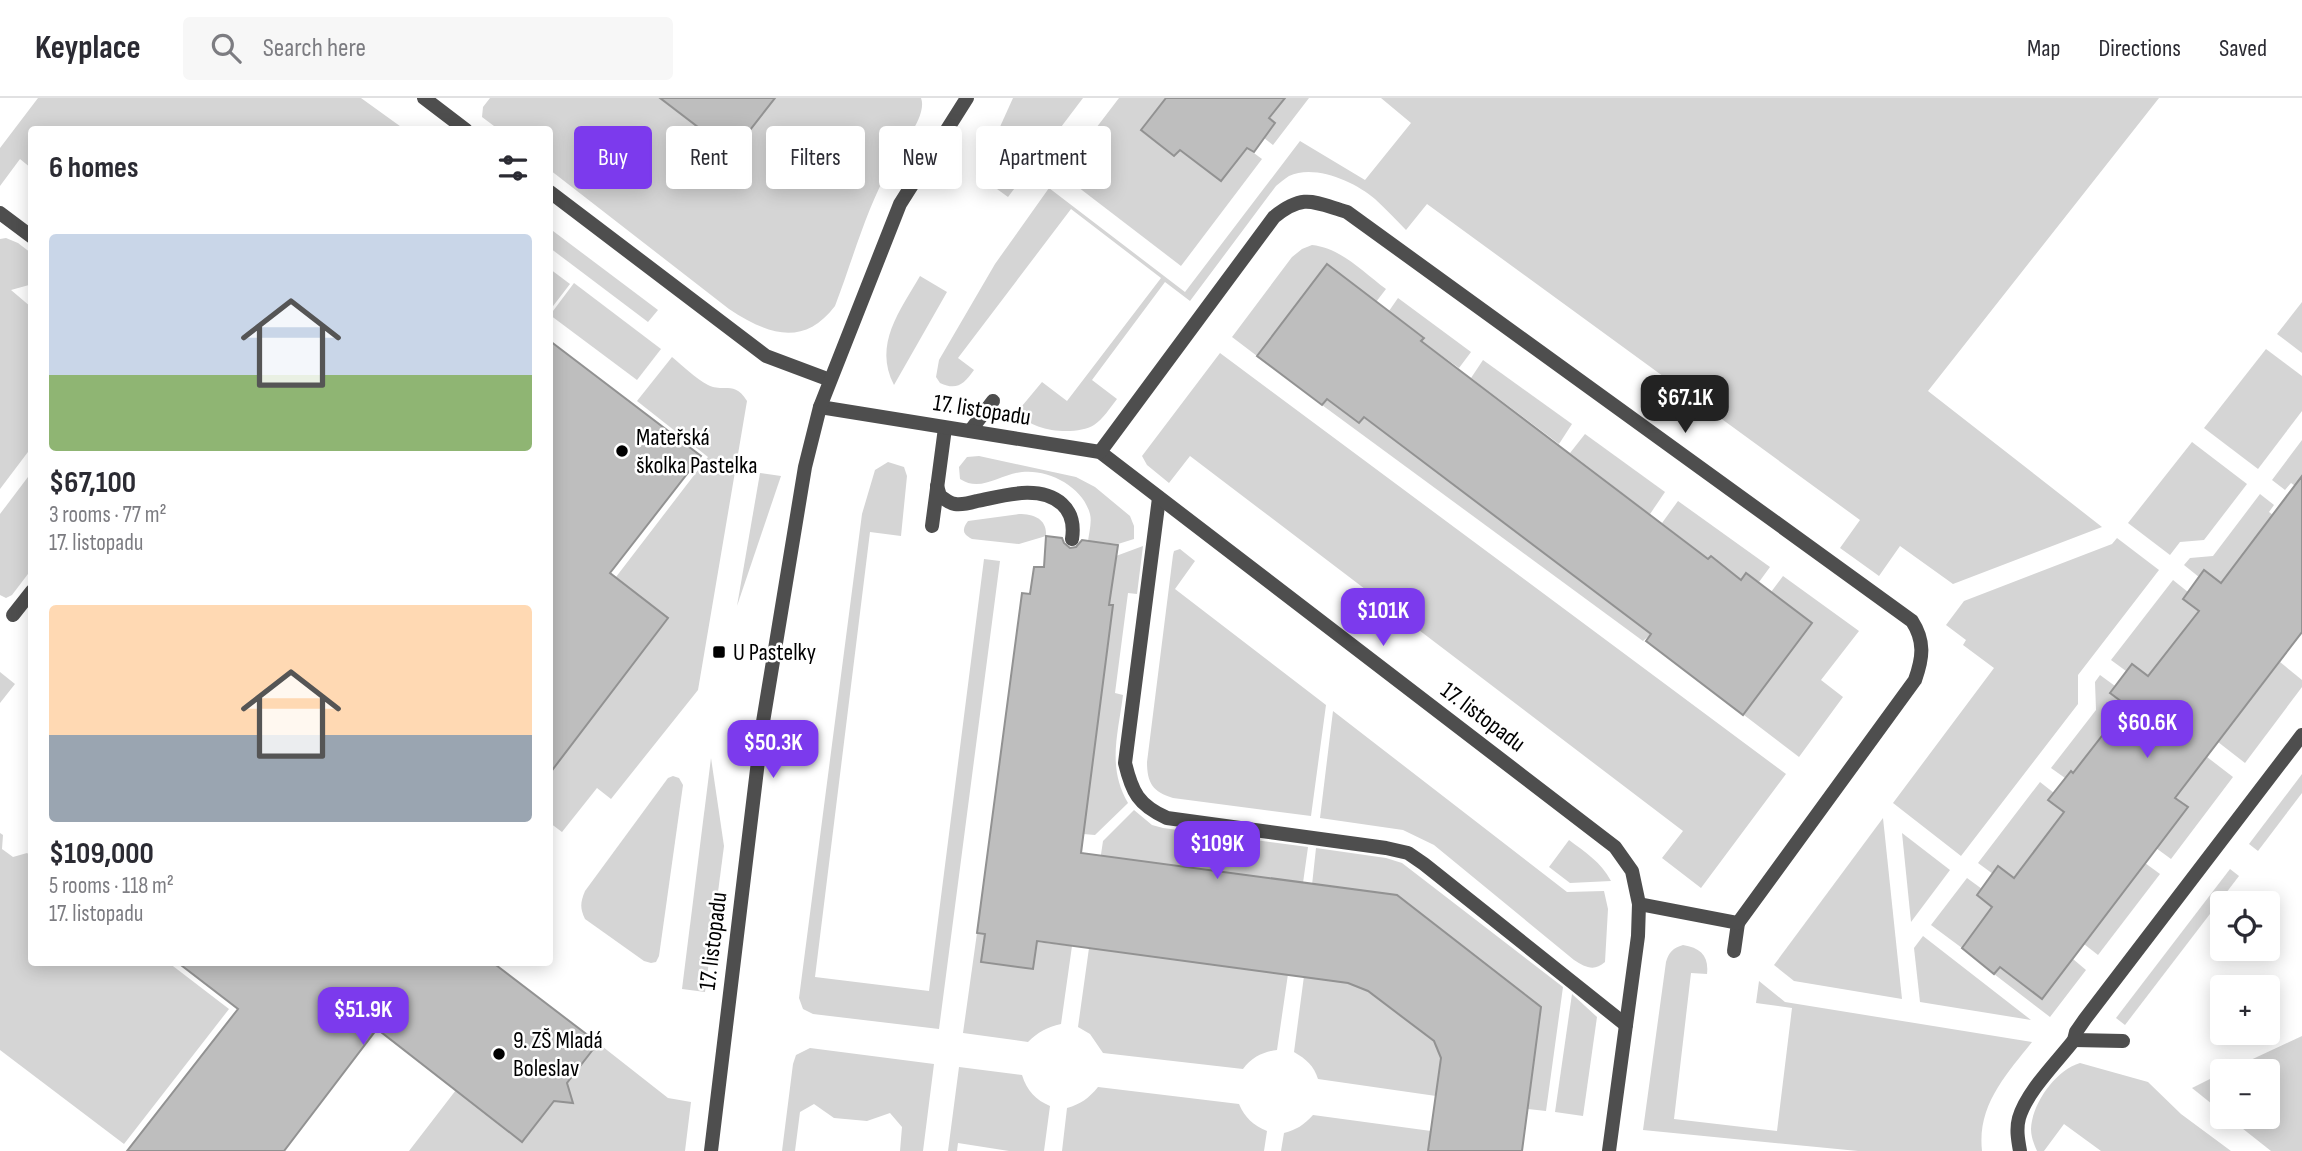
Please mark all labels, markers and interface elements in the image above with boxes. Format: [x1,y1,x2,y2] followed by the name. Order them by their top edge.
[183,17,673,80] search box
[35,28,141,68] text: Keyplace
[207,29,245,67] icon: search
[263,33,366,64] text: Search here
[2027,34,2060,63] text: Map
[2098,34,2181,63] text: Directions
[2219,34,2267,63] text: Saved
[574,126,652,189] chip: Buy
[666,126,752,189] chip: Rent
[766,126,865,189] chip: Filters
[879,126,962,189] chip: New
[976,126,1111,189] chip: Apartment
[494,149,532,187] icon: filters
[49,150,138,186] text: 6 homes
[228,280,354,406] icon: home
[1628,376,1742,435] pin: $67.1K
[1657,384,1713,412] text: $67.1K
[931,388,1033,432] street label: 17. listopadu
[636,423,757,480] place label: Mateřská školka Pastelka
[614,443,630,459] marker: Mateřská školka Pastelka
[49,465,136,501] text: $67,100
[49,501,167,529] text: 3 rooms · 77 m²
[49,529,143,557] text: 17. listopadu
[1334,588,1432,648] pin: $101K
[1357,597,1409,625] text: $101K
[733,638,816,667] place label: U Pastelky
[711,644,727,660] marker: U Pastelky
[228,651,354,777] icon: home
[1435,676,1531,758] street label: 17. listopadu
[2090,700,2204,760] pin: $60.6K
[2117,709,2177,737] text: $60.6K
[716,720,830,780] pin: $50.3K
[743,729,803,757] text: $50.3K
[1168,822,1266,881] pin: $109K
[1190,830,1244,858] text: $109K
[49,836,154,872] text: $109,000
[49,872,174,900] text: 5 rooms · 118 m²
[693,890,733,992] street label: 17. listopadu
[2210,891,2280,1129] map controls
[2210,891,2280,961] button: locate
[49,900,143,928] text: 17. listopadu
[2210,975,2280,1045] button: +
[306,988,420,1047] pin: $51.9K
[334,996,392,1024] text: $51.9K
[513,1026,603,1083] place label: 9. ZŠ Mladá Boleslav
[491,1046,507,1062] marker: 9. ZŠ Mladá Boleslav
[2210,1059,2280,1129] button: −

